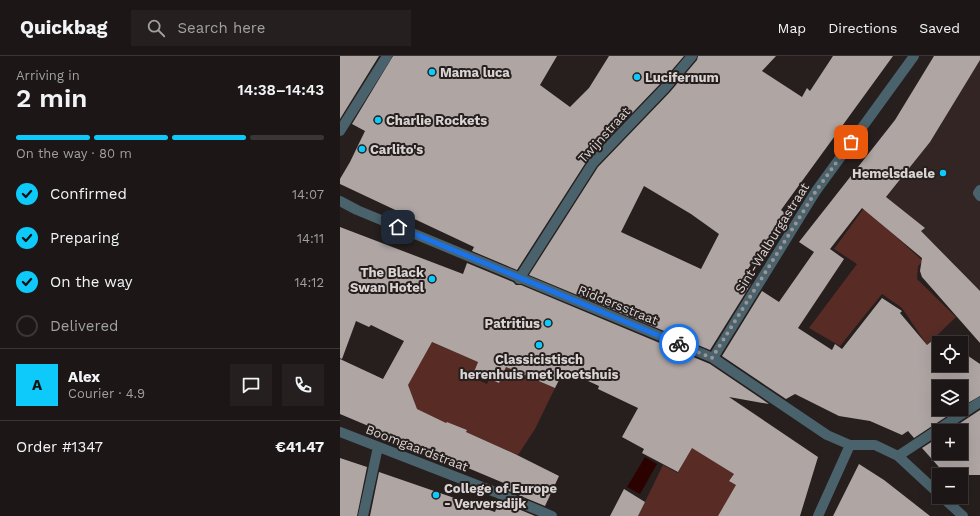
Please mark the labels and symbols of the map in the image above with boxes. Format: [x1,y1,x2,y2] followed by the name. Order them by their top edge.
[440,65,510,80] place label: Mama luca
[427,67,437,77] marker: Mama luca
[645,70,719,85] place label: Lucifernum
[632,72,642,82] marker: Lucifernum
[575,104,633,166] street label: Twijnstraat
[386,113,487,128] place label: Charlie Rockets
[373,115,383,125] marker: Charlie Rockets
[834,125,868,159] pin
[370,142,423,157] place label: Carlito's
[357,144,367,154] marker: Carlito's
[852,166,935,181] place label: Hemelsdaele
[938,168,948,178] marker: Hemelsdaele
[732,180,812,296] street label: Sint-Walburgastraat
[381,210,415,244] pin
[350,265,425,295] place label: The Black Swan Hotel
[427,274,437,284] marker: The Black Swan Hotel
[576,282,661,328] street label: Riddersstraat
[485,316,540,331] place label: Patritius
[543,318,553,328] marker: Patritius
[659,324,699,364] courier
[534,340,544,350] marker: Classicistisch herenhuis met koetshuis
[460,352,618,382] place label: Classicistisch herenhuis met koetshuis
[364,422,471,475] street label: Boomgaardstraat
[444,481,557,511] place label: College of Europe - Verversdijk
[431,490,441,500] marker: College of Europe - Verversdijk

